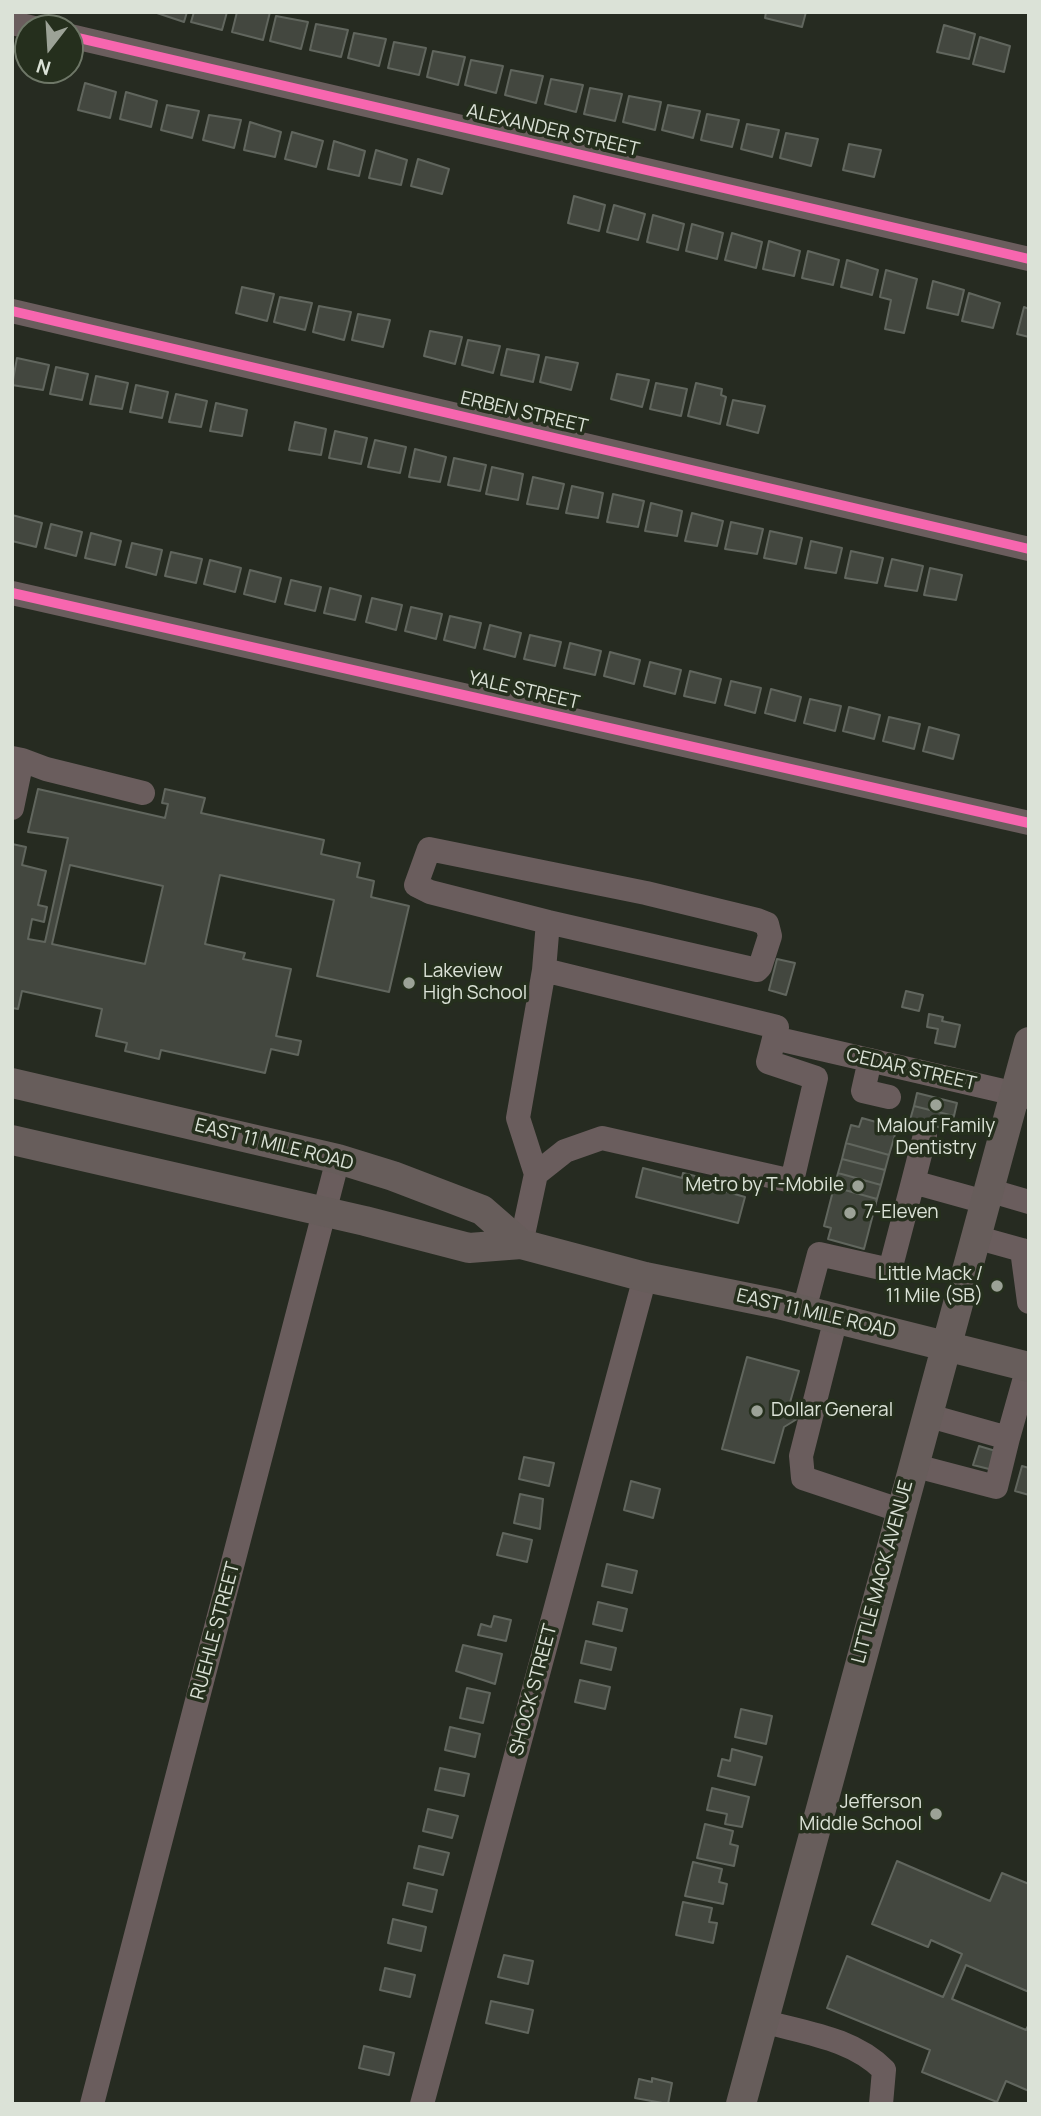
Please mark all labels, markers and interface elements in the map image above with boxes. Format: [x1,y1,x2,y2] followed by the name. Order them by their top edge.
[14,14,84,84] north arrow
[33,53,54,82] text: N
[464,100,642,162] street label: ALEXANDER STREET
[458,387,590,439] street label: ERBEN STREET
[466,667,582,715] street label: YALE STREET
[423,961,527,1005] place label: Lakeview High School
[401,975,417,991] marker: Lakeview High School
[844,1044,978,1096] street label: CEDAR STREET
[928,1097,944,1113] marker: Malouf Family Dentistry
[192,1114,356,1176] street label: EAST 11 MILE ROAD
[877,1116,995,1160] place label: Malouf Family Dentistry
[685,1175,844,1197] place label: Metro by T-Mobile
[850,1178,866,1194] marker: Metro by T-Mobile
[864,1202,939,1224] place label: 7-Eleven
[842,1205,858,1221] marker: 7-Eleven
[878,1264,983,1308] place label: Little Mack / 11 Mile (SB)
[989,1278,1005,1294] marker: Little Mack / 11 Mile (SB)
[734,1285,898,1343] street label: EAST 11 MILE ROAD
[771,1400,893,1422] place label: Dollar General
[749,1403,765,1419] marker: Dollar General
[848,1478,918,1666] street label: LITTLE MACK AVENUE
[187,1560,245,1702] street label: RUEHLE STREET
[505,1622,563,1758] street label: SHOCK STREET
[799,1792,922,1836] place label: Jefferson Middle School
[928,1806,944,1822] marker: Jefferson Middle School

